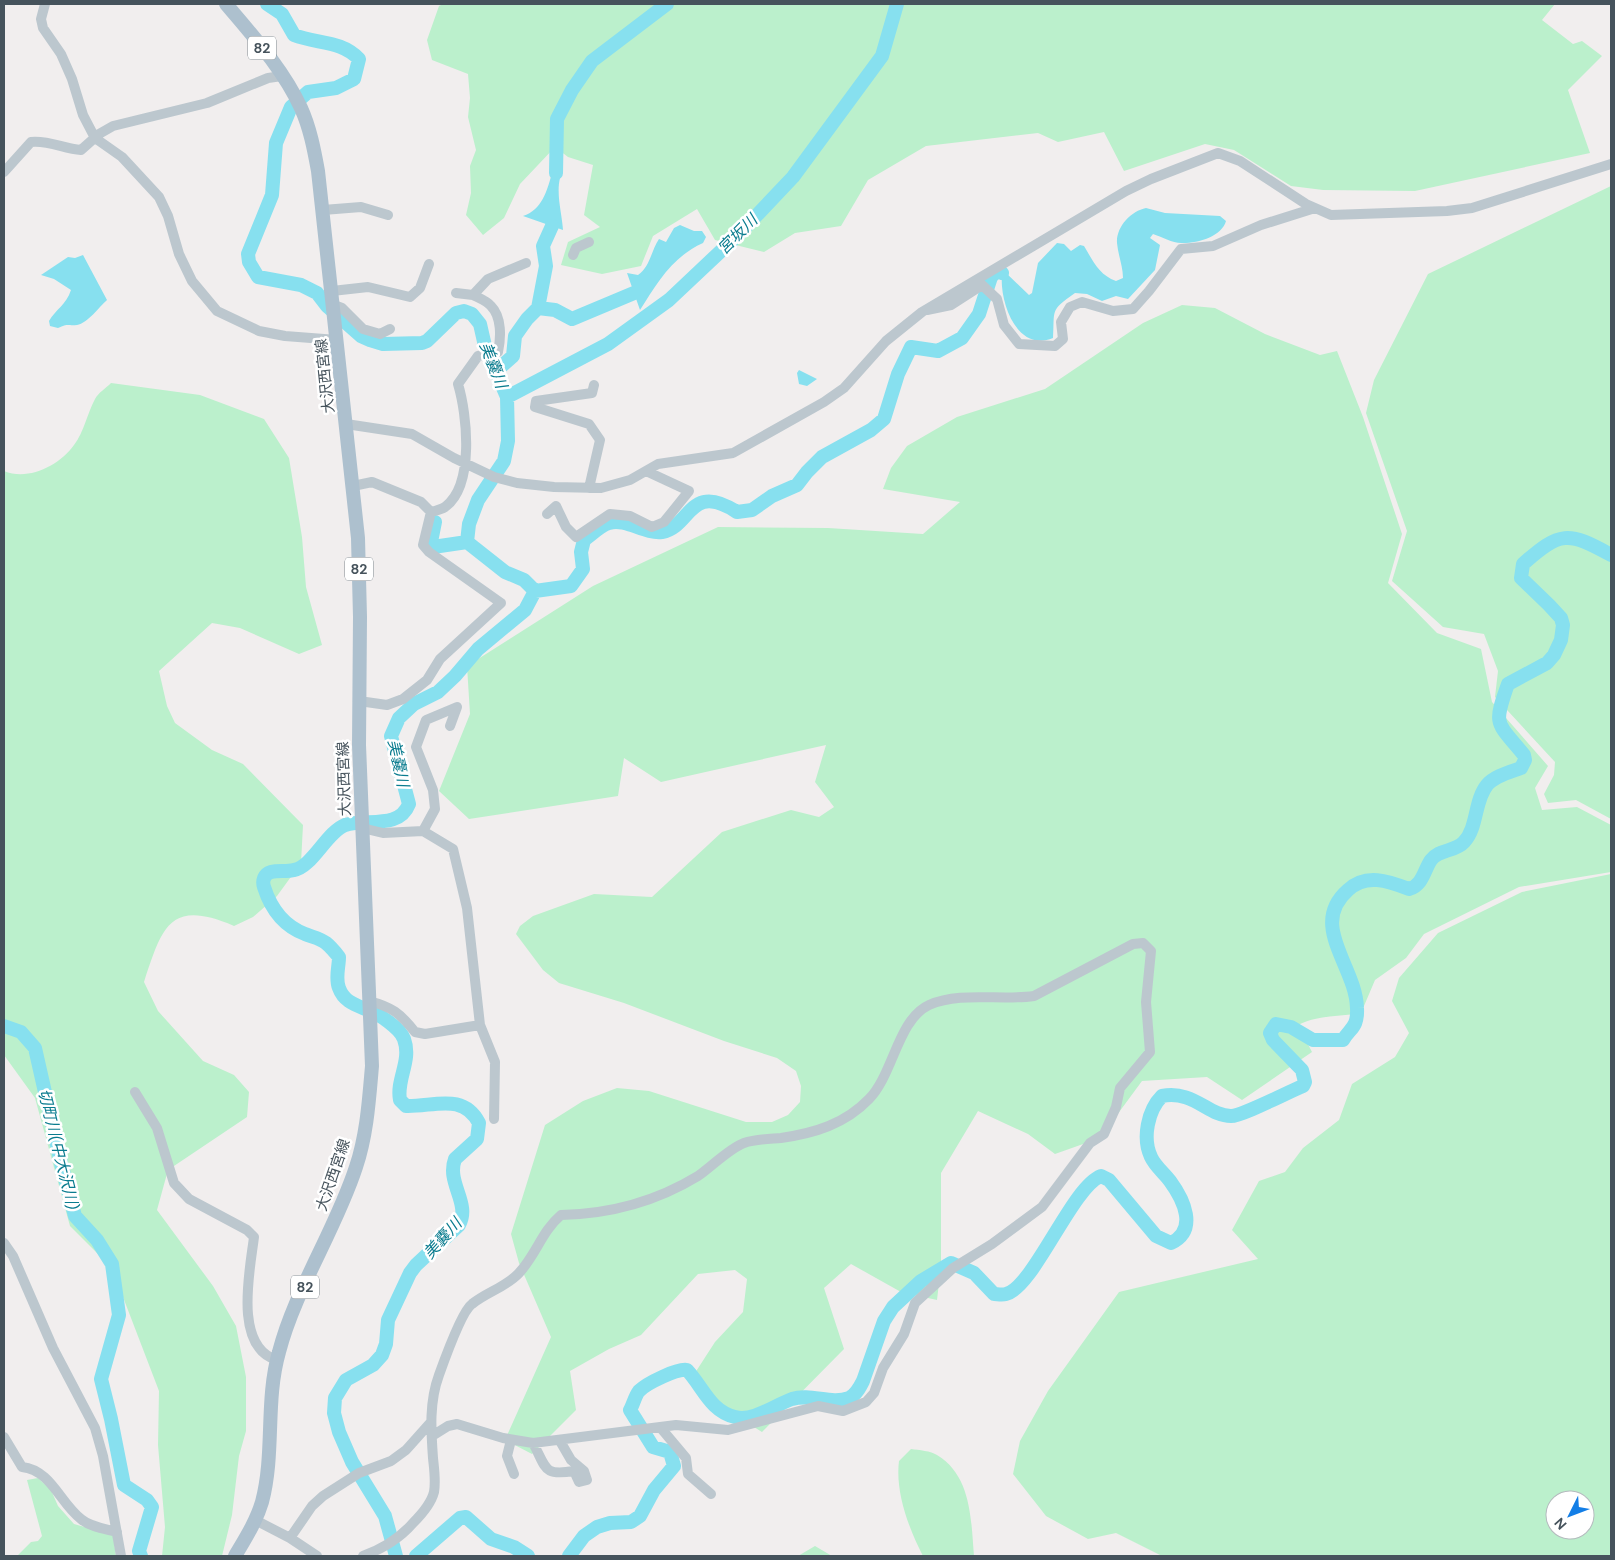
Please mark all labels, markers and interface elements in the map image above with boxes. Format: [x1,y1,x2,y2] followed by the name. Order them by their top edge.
[248,36,276,59] road number: 82
[713,209,763,259] water label: 宮坂川
[311,338,339,414] street label: 大沢西宮線
[475,339,513,393] water label: 美嚢川
[345,558,373,580] road number: 82
[383,737,414,791] water label: 美嚢川
[333,741,355,817] street label: 大沢西宮線
[33,1086,84,1212] water label: 切町川(中大沢川)
[311,1136,355,1214] street label: 大沢西宮線
[419,1212,468,1263] water label: 美嚢川
[291,1275,319,1298] road number: 82
[1545,1490,1595,1540] north arrow
[1550,1514,1570,1534] text: N

